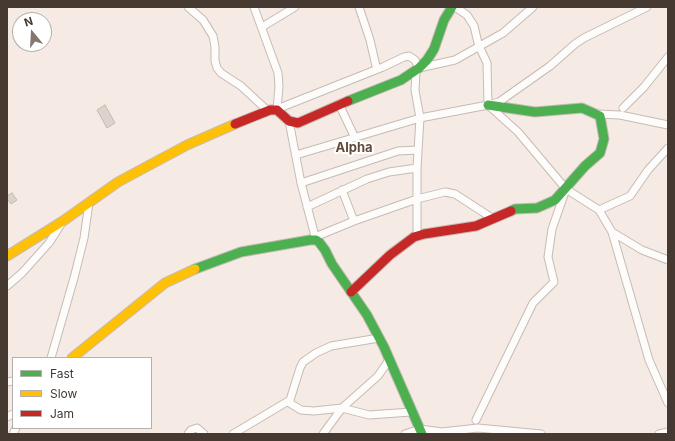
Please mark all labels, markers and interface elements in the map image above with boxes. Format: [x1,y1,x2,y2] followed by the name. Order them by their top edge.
[12,12,52,52] north arrow
[22,14,35,29] text: N
[335,140,373,156] district label: Alpha
[12,357,152,429] legend
[50,366,74,381] text: Fast
[50,386,77,401] text: Slow
[50,406,74,421] text: Jam

